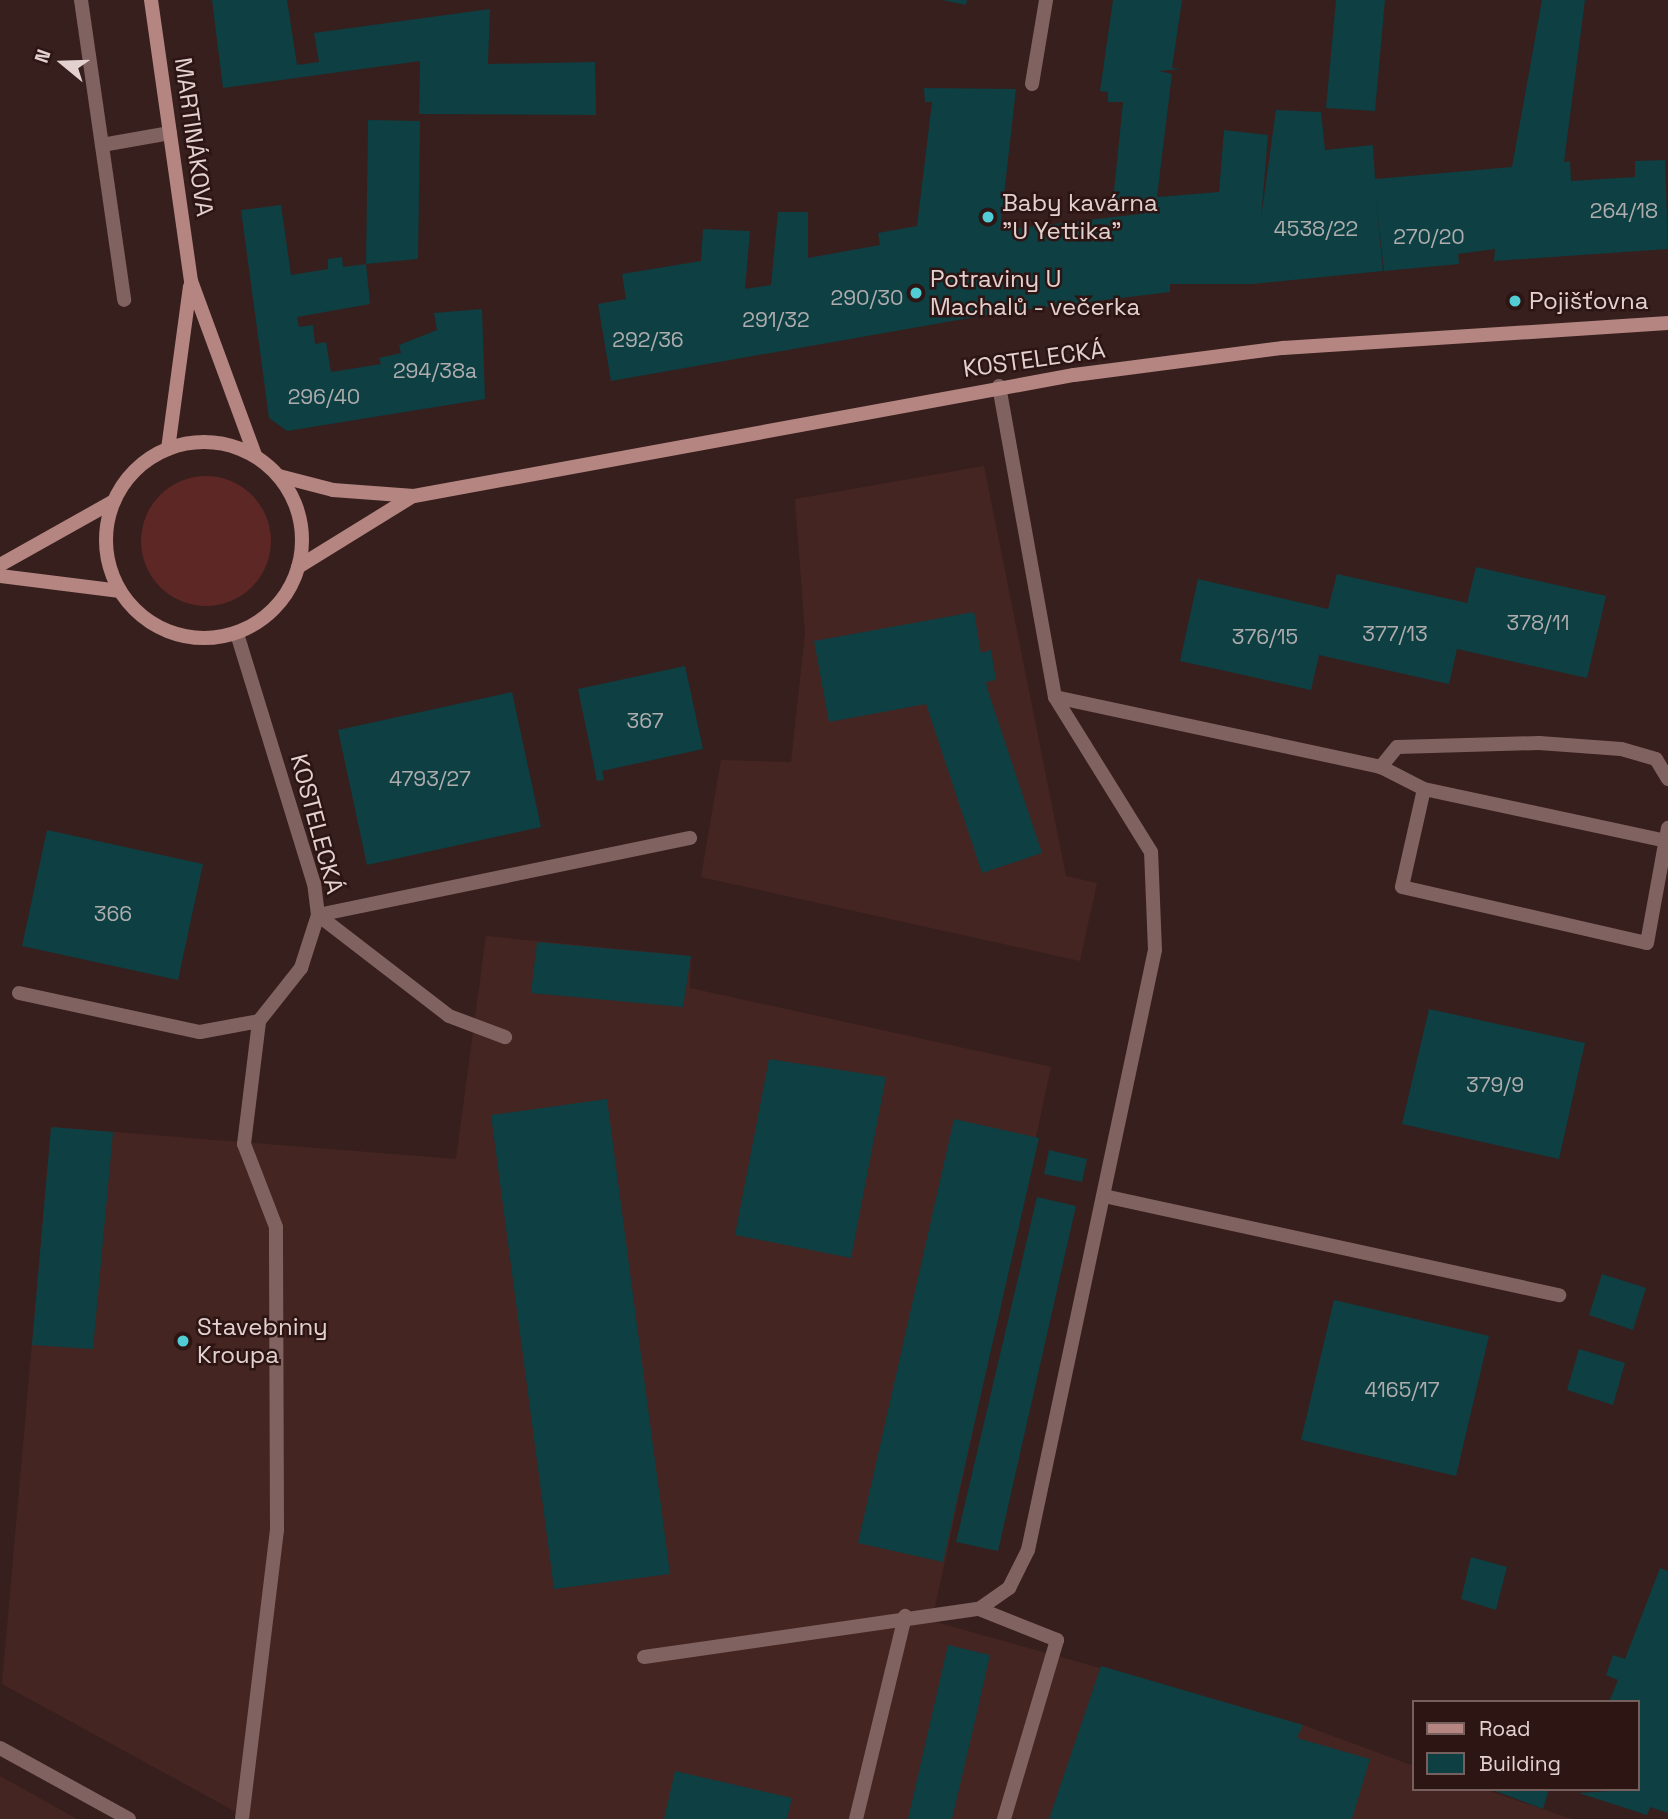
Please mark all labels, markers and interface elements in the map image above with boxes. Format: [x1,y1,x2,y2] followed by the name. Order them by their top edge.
[28,28,98,98] north arrow
[29,46,57,66] text: N
[169,56,219,218] street label: MARTINÁKOVA
[1002,189,1158,245] place label: Baby kavárna "U Yettika"
[1590,198,1658,224] house number: 264/18
[980,209,996,225] marker: Baby kavárna "U Yettika"
[1274,216,1358,242] house number: 4538/22
[1393,224,1465,250] house number: 270/20
[930,265,1142,321] place label: Potraviny U Machalů - večerka
[831,285,903,311] house number: 290/30
[908,285,924,301] marker: Potraviny U Machalů - večerka
[1529,287,1648,315] place label: Pojišťovna
[1507,293,1523,309] marker: Pojišťovna
[742,307,810,333] house number: 291/32
[612,327,684,353] house number: 292/36
[961,335,1107,383] street label: KOSTELECKÁ
[393,358,477,384] house number: 294/38a
[288,384,360,410] house number: 296/40
[1507,610,1569,636] house number: 378/11
[1362,621,1428,647] house number: 377/13
[1232,624,1298,650] house number: 376/15
[626,708,664,734] house number: 367
[285,751,349,897] street label: KOSTELECKÁ
[389,766,471,792] house number: 4793/27
[94,901,132,927] house number: 366
[1466,1072,1524,1098] house number: 379/9
[197,1313,328,1369] place label: Stavebniny Kroupa
[175,1333,191,1349] marker: Stavebniny Kroupa
[1364,1377,1440,1403] house number: 4165/17
[1412,1700,1640,1791] legend
[1479,1715,1531,1742] text: Road
[1479,1750,1561,1777] text: Building

